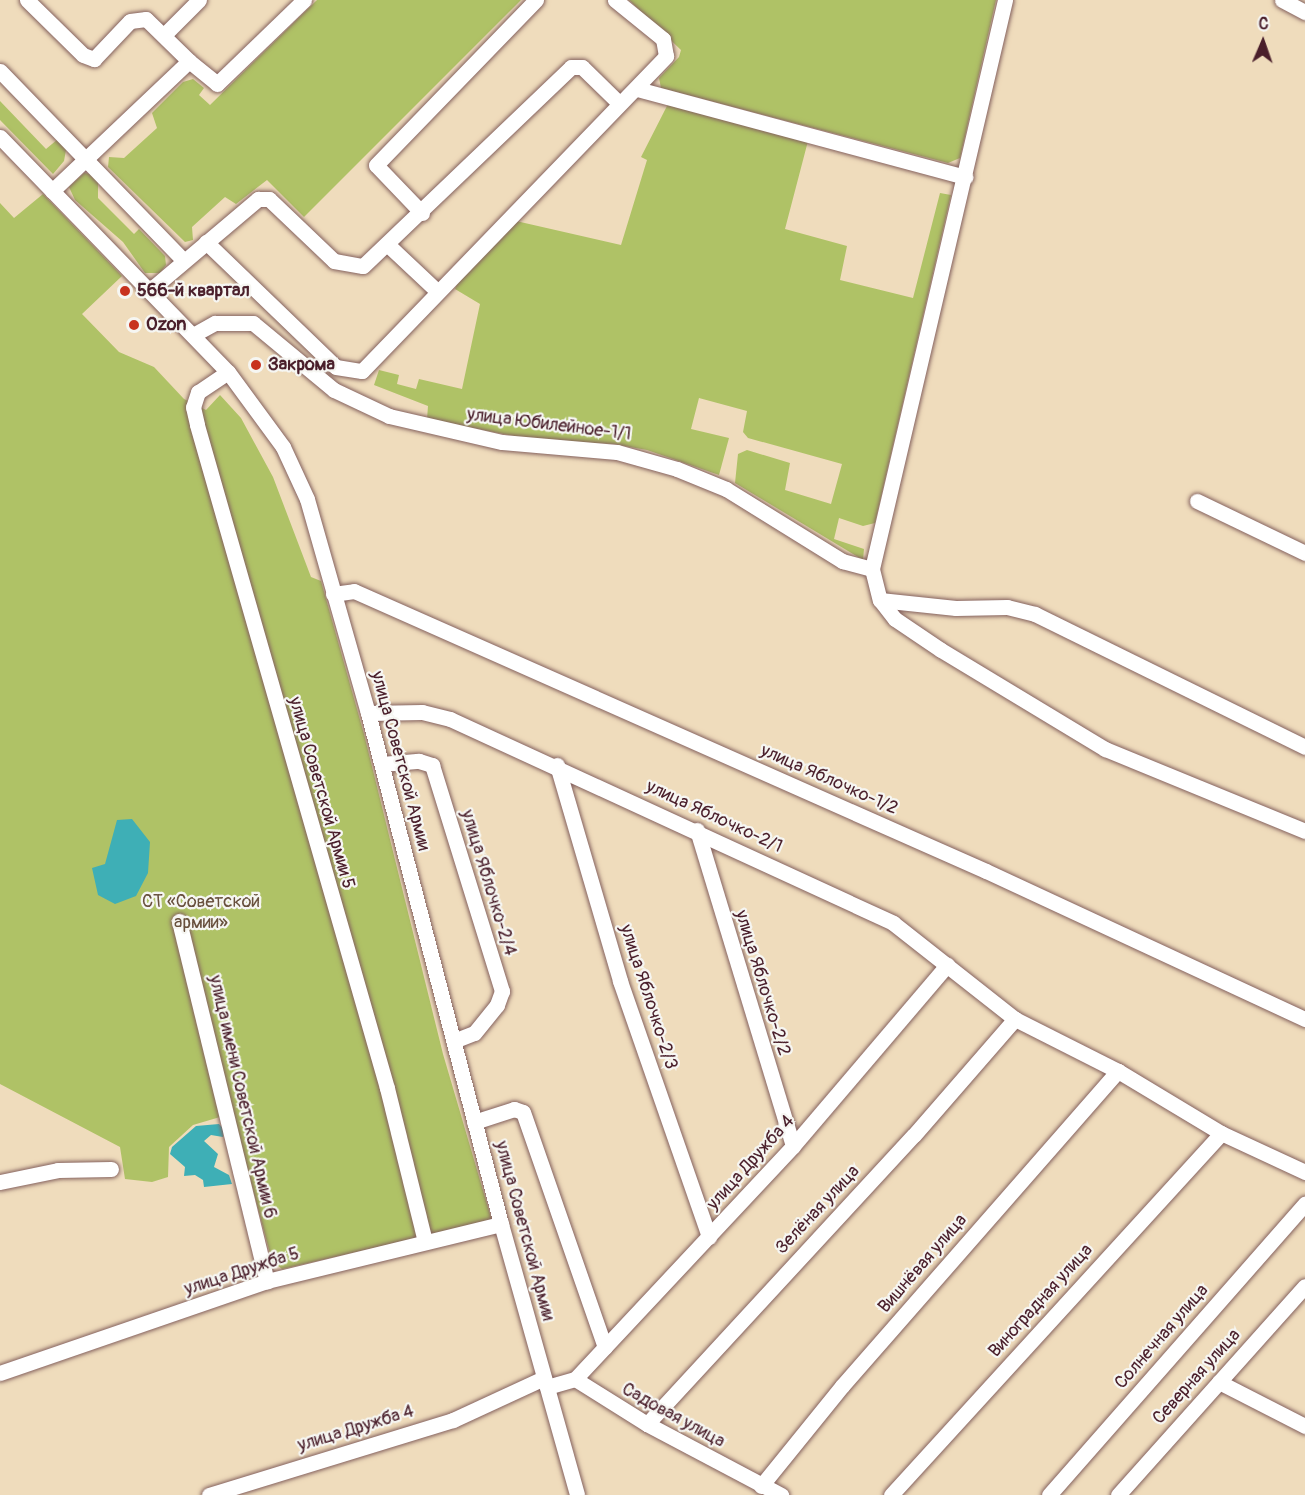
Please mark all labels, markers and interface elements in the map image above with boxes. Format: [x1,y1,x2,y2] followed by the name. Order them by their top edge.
[1233,12,1293,72] north arrow
[1258,14,1269,34] text: С
[137,280,250,302] place label: 566-й квартал
[118,284,132,298] marker: 566-й квартал
[146,314,186,336] place label: Ozon
[127,318,141,332] marker: Ozon
[268,354,335,376] place label: Закрома
[249,358,263,372] marker: Закрома
[466,404,632,446] street label: улица Юбилейное-1/1
[366,669,434,853] street label: улица Советской Армии
[283,695,359,891] street label: улица Советской Армии 5
[757,740,901,820] street label: улица Яблочко-1/2
[642,776,786,858] street label: улица Яблочко-2/1
[456,808,520,958] street label: улица Яблочко-2/4
[142,892,260,934] park label: СТ «Советской армии»
[730,908,794,1058] street label: улица Яблочко-2/2
[614,922,682,1072] street label: улица Яблочко-2/3
[203,973,281,1221] street label: улица имени Советской Армии 6
[703,1111,799,1215] street label: улица Дружба 4
[490,1139,558,1323] street label: улица Советской Армии
[771,1161,865,1259] street label: Зелёная улица
[874,1210,972,1318] street label: Вишнёвая улица
[984,1240,1098,1362] street label: Виноградная улица
[182,1243,302,1301] street label: улица Дружба 5
[1111,1280,1213,1394] street label: Солнечная улица
[1149,1325,1245,1429] street label: Северная улица
[618,1379,728,1453] street label: Садовая улица
[295,1401,417,1457] street label: улица Дружба 4

